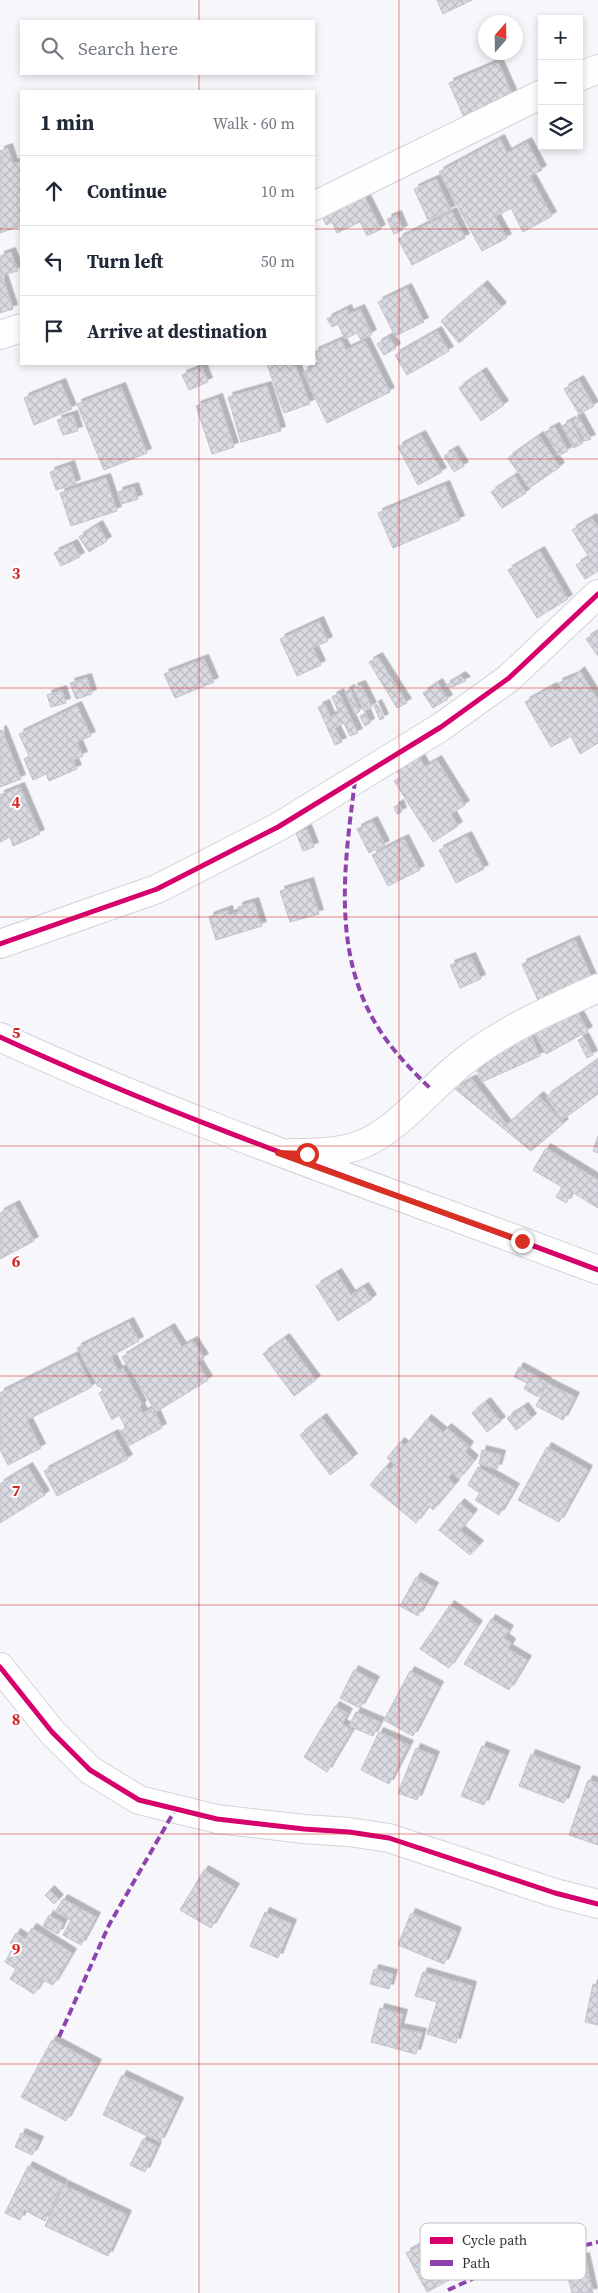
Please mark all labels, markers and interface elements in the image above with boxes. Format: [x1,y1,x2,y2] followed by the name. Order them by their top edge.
[478,15,523,60] north arrow
[538,15,583,150] map controls
[538,15,583,60] button: +
[20,20,315,75] search box
[38,34,66,62] icon: search
[78,35,178,61] text: Search here
[538,60,583,105] button: −
[538,105,583,150] button: layers
[40,108,95,137] text: 1 min
[213,112,295,134] text: Walk · 60 m
[40,177,68,205] icon: ahead
[87,178,167,204] text: Continue
[261,180,295,202] text: 10 m
[40,247,68,275] icon: left
[87,248,163,274] text: Turn left
[261,250,295,272] text: 50 m
[40,317,68,345] icon: arrive
[87,318,267,344] text: Arrive at destination
[12,562,21,584] text: 3
[12,791,21,813] text: 4
[12,1021,21,1043] text: 5
[296,1143,319,1166] route start
[511,1230,534,1253] route end
[12,1250,21,1272] text: 6
[12,1479,21,1501] text: 7
[12,1708,20,1730] text: 8
[12,1938,21,1960] text: 9
[420,2223,586,2280] legend
[462,2230,527,2250] text: Cycle path
[462,2253,490,2273] text: Path

